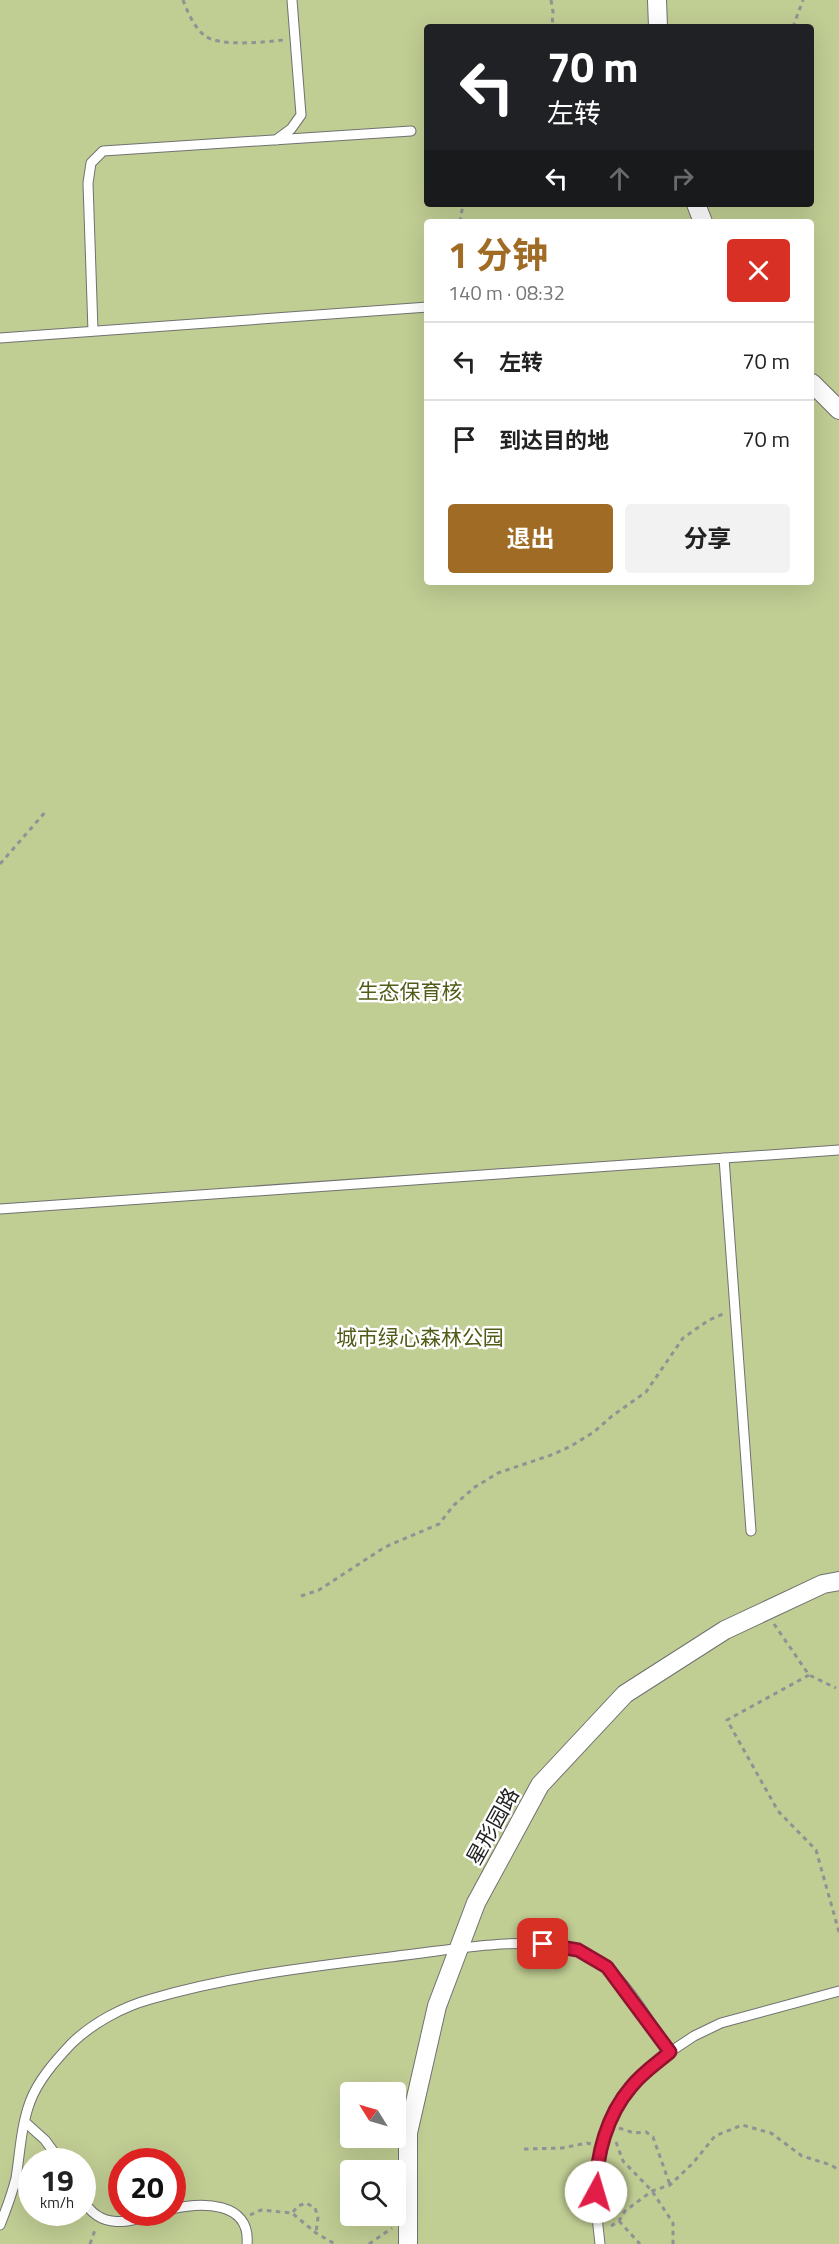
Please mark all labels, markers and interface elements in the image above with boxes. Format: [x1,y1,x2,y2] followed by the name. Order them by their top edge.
[547,34,639,98] text: 70 m
[448,48,526,126] icon: left
[547,92,601,133] text: 左转
[540,162,573,195] icon: left
[603,162,636,195] icon: ahead
[666,162,699,195] icon: right
[448,227,548,282] text: 1 分钟
[727,239,790,302] button: close
[448,277,565,308] text: 140 m · 08:32
[742,344,790,378] text: 70 m
[448,345,481,378] icon: left
[499,345,543,379] text: 左转
[742,422,790,456] text: 70 m
[448,423,481,456] icon: arrive
[499,423,609,457] text: 到达目的地
[448,504,613,573] button: 退出
[625,504,790,573] button: 分享
[358,975,463,1007] park label: 生态保育核
[336,1321,504,1353] park label: 城市绿心森林公园
[458,1782,526,1870] street label: 星形园路
[517,1918,568,1969] pin
[526,1927,559,1960] icon: arrive
[340,2082,406,2148] north arrow
[340,2082,406,2226] map controls
[108,2148,186,2226] speed limit sign: 20
[40,2157,74,2203] text: 19
[340,2160,406,2226] button: search
[564,2160,628,2224] position arrow
[40,2191,74,2214] text: km/h

